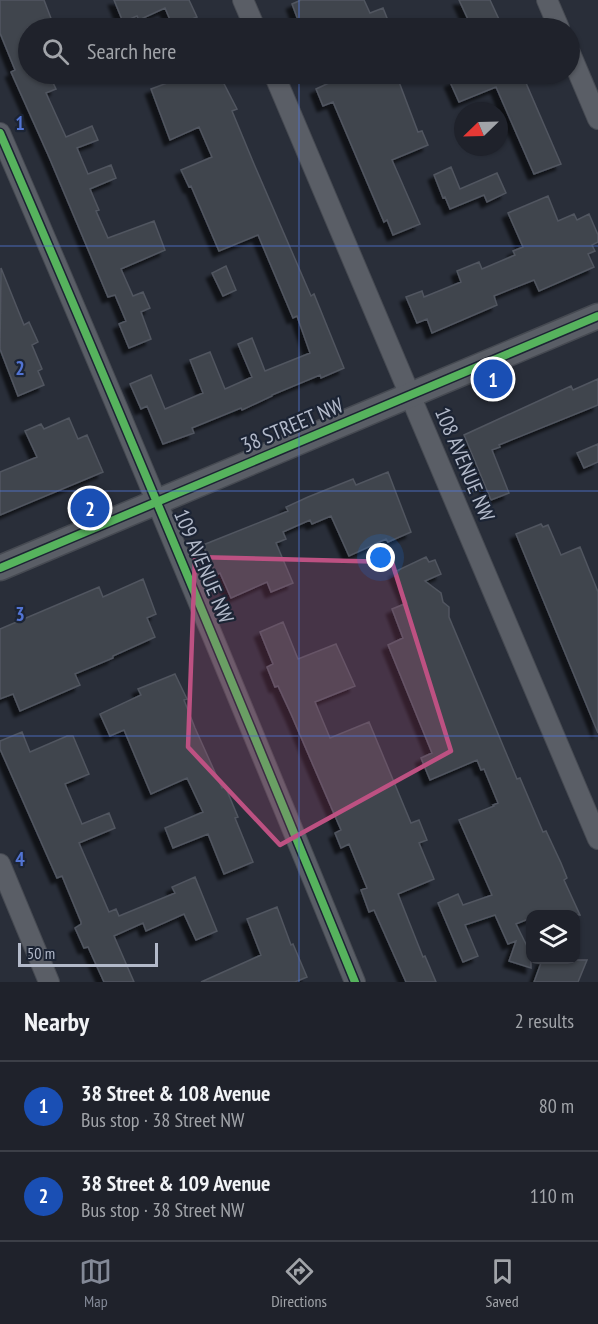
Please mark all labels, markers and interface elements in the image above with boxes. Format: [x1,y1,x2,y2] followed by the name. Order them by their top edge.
[18,18,580,84] search box
[39,35,72,68] icon: search
[87,37,176,65] text: Search here
[454,102,508,156] north arrow
[15,110,25,136] text: 1
[15,355,25,381] text: 2
[474,356,512,401] pin: 1
[237,391,347,459] street label: 38 STREET NW
[429,403,501,525] street label: 108 AVENUE NW
[70,486,110,530] pin: 2
[168,505,240,627] street label: 109 AVENUE NW
[366,543,395,572] your location
[15,601,25,627] text: 3
[15,846,25,872] text: 4
[526,910,580,964] map controls
[526,910,580,964] button: layers
[18,940,158,968] scale bar
[27,943,55,963] text: 50 m
[24,1005,89,1038] text: Nearby
[515,1008,574,1034] text: 2 results
[81,1079,271,1107] text: 38 Street & 108 Avenue
[39,1093,48,1119] text: 1
[539,1093,574,1119] text: 80 m
[81,1107,244,1133] text: Bus stop · 38 Street NW
[81,1169,271,1197] text: 38 Street & 109 Avenue
[39,1183,48,1209] text: 2
[530,1183,574,1209] text: 110 m
[81,1197,244,1223] text: Bus stop · 38 Street NW
[79,1255,112,1311] tab: Map
[271,1255,327,1311] tab: Directions
[486,1255,519,1311] tab: Saved

